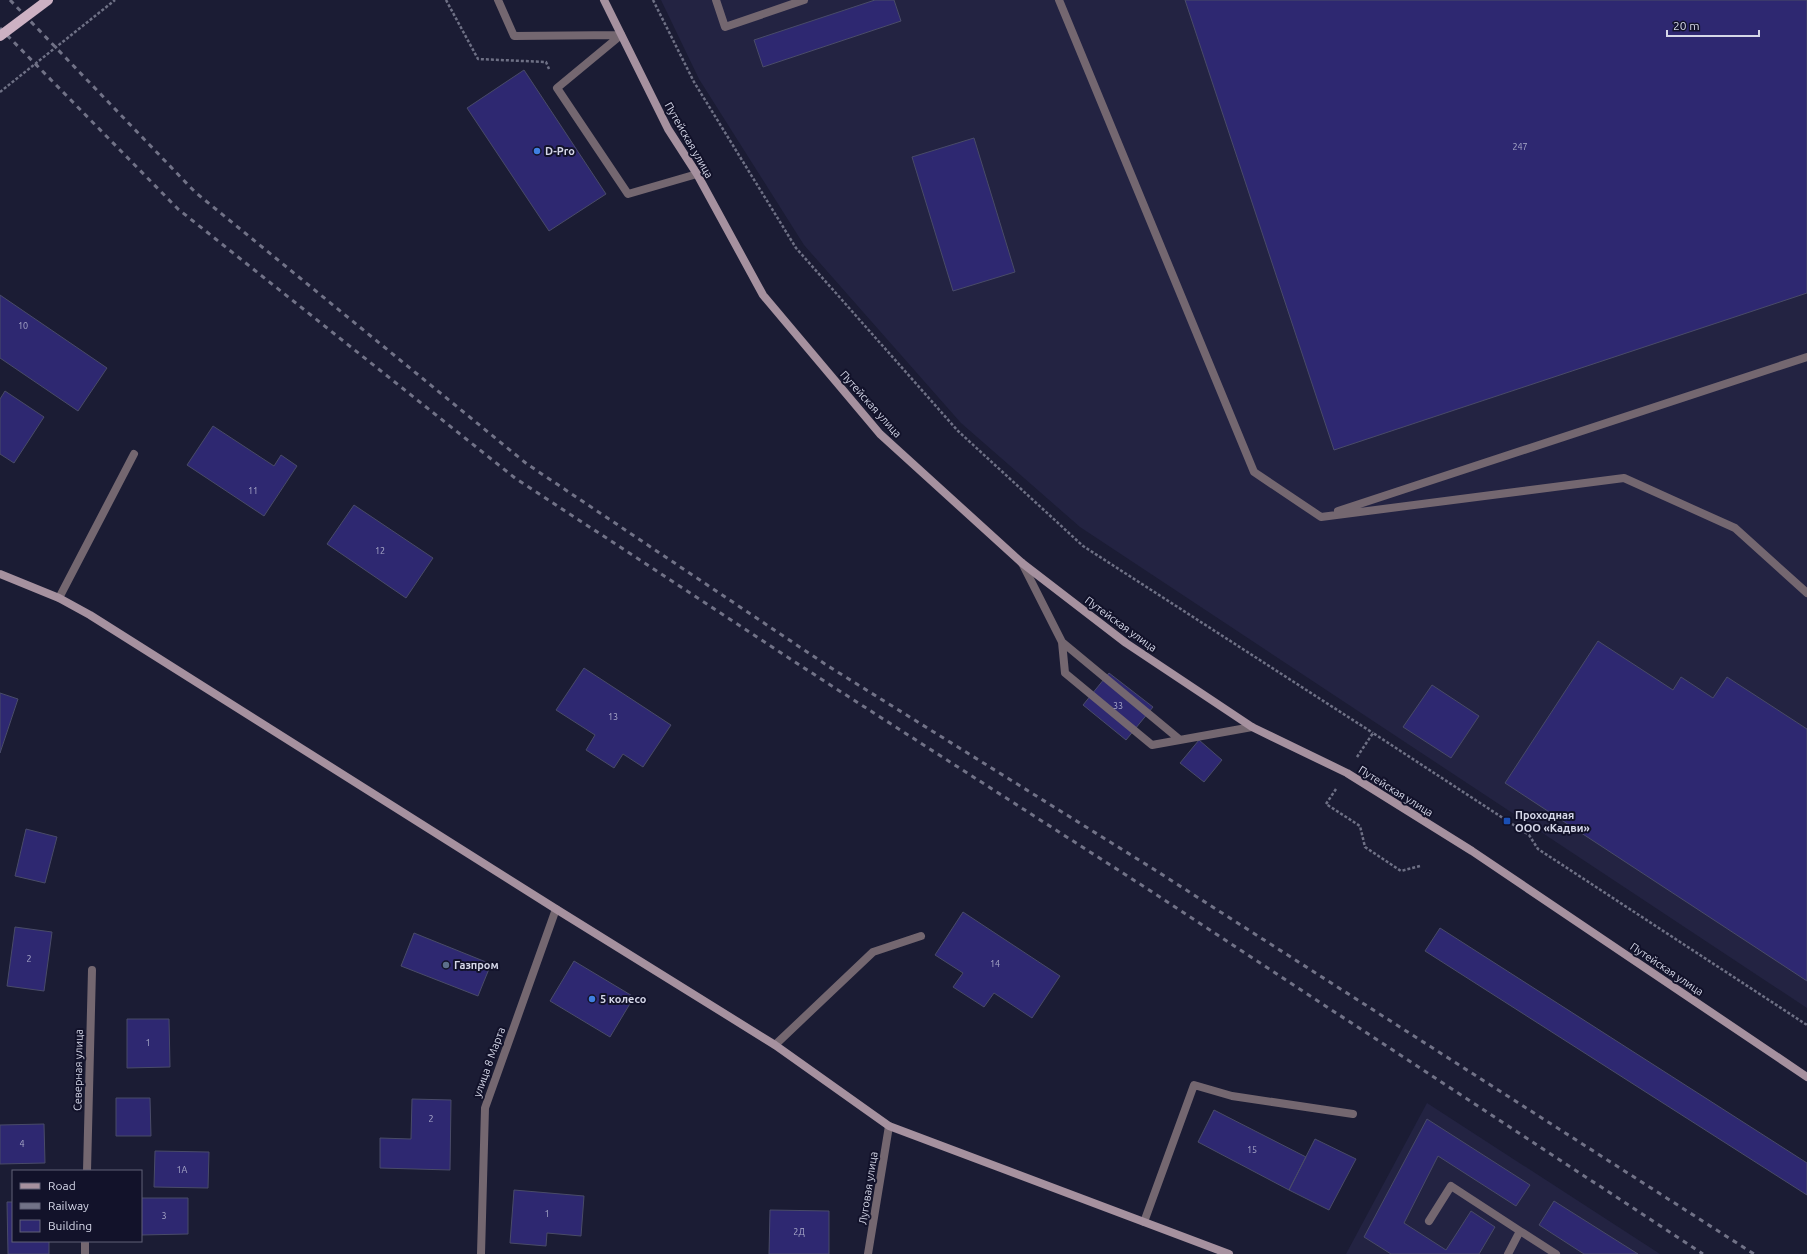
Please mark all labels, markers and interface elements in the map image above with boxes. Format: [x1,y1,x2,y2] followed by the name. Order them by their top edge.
[1667,12,1759,38] scale bar
[1673,19,1700,32] text: 20 m
[662,100,716,180] street label: Путейская улица
[1512,142,1528,152] house number: 247
[545,145,575,157] place label: D-Pro
[532,146,542,156] marker: D-Pro
[18,321,28,331] house number: 10
[838,368,904,440] street label: Путейская улица
[248,486,258,496] house number: 11
[375,546,385,556] house number: 12
[1083,594,1159,654] street label: Путейская улица
[1113,701,1123,711] house number: 33
[608,712,618,722] house number: 13
[1357,763,1435,819] street label: Путейская улица
[1515,809,1590,834] place label: Проходная ООО «Кадви»
[1502,816,1512,826] marker: Проходная ООО «Кадви»
[1628,940,1706,998] street label: Путейская улица
[26,954,32,964] house number: 2
[454,959,499,971] place label: Газпром
[990,959,1000,969] house number: 14
[441,960,451,970] marker: Газпром
[600,993,647,1005] place label: 5 колесо
[587,994,597,1004] marker: 5 колесо
[471,1025,507,1099] street label: улица 8 Марта
[71,1029,85,1111] street label: Северная улица
[145,1038,151,1048] house number: 1
[428,1114,434,1124] house number: 2
[19,1139,25,1149] house number: 4
[1247,1145,1257,1155] house number: 15
[856,1150,880,1226] street label: Луговая улица
[177,1165,188,1175] house number: 1А
[12,1170,142,1242] legend
[48,1179,76,1192] text: Road
[48,1199,89,1212] text: Railway
[544,1209,550,1219] house number: 1
[161,1211,167,1221] house number: 3
[48,1219,92,1232] text: Building
[793,1227,805,1237] house number: 2Д

